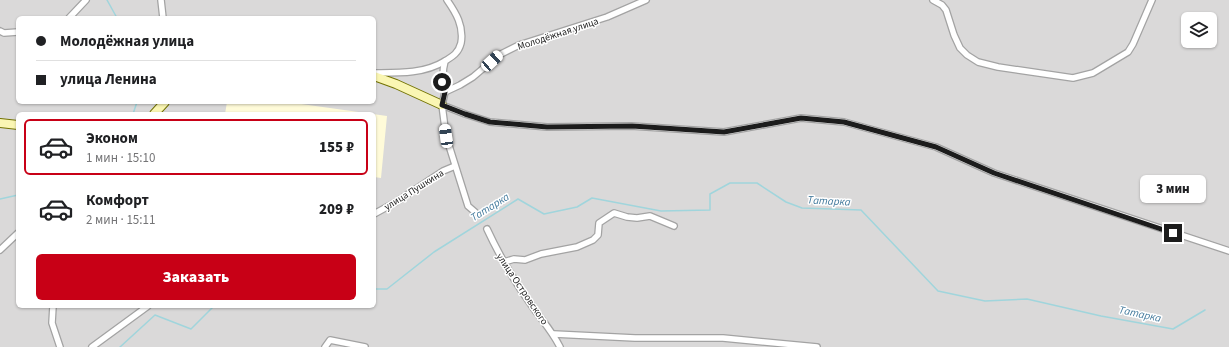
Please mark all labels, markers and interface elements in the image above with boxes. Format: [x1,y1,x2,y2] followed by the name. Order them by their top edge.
[1181,12,1217,48] map controls
[1181,12,1217,48] button: layers
[516,14,600,54] street label: Молодёжная улица
[60,31,194,52] text: Молодёжная улица
[479,49,505,73] car
[60,69,157,90] text: улица Ленина
[433,73,451,91] route start
[438,123,454,149] car
[86,128,138,149] text: Эконом
[38,129,74,165] icon: car
[319,137,354,158] text: 155 ₽
[86,149,155,167] text: 1 мин · 15:10
[381,166,447,214] street label: улица Пушкина
[1140,175,1206,203] callout: 3 мин
[1156,180,1190,198] text: 3 мин
[468,189,512,225] water label: Татарка
[86,190,149,211] text: Комфорт
[38,191,74,227] icon: car
[807,192,851,210] water label: Татарка
[319,199,354,220] text: 209 ₽
[86,211,155,229] text: 2 мин · 15:11
[1164,224,1182,242] route end
[493,250,551,328] street label: улица Островского
[36,254,356,300] button: Заказать
[1117,302,1163,326] water label: Татарка

